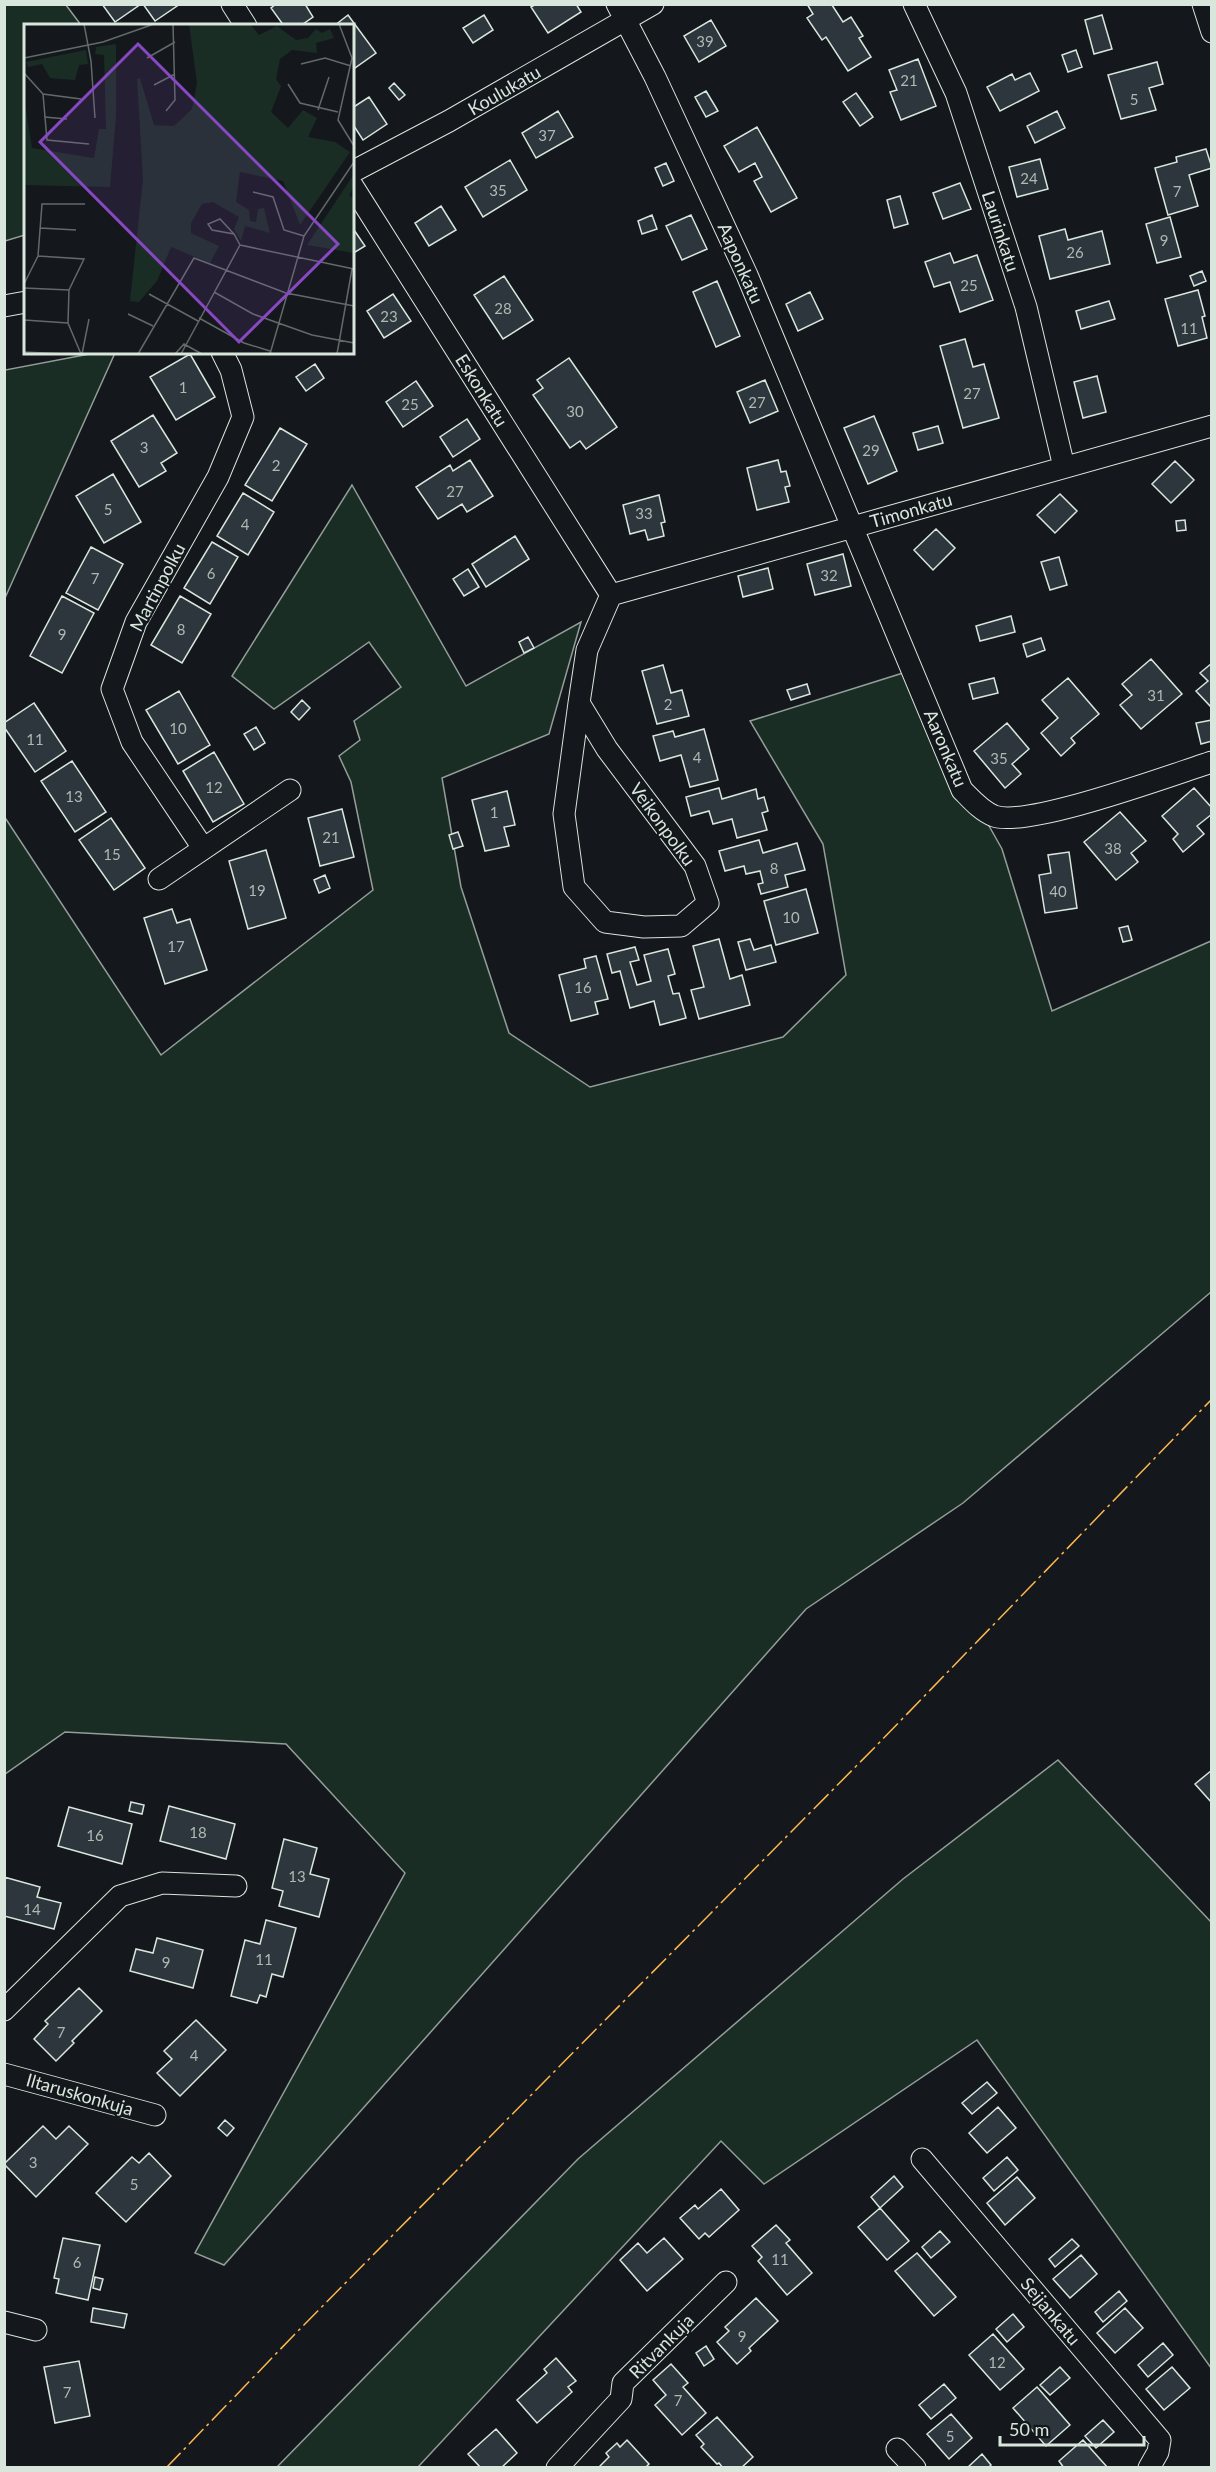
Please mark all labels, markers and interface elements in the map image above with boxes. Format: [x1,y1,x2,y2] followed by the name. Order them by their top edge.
[24,24,354,354] inset map
[696,32,714,50] house number: 39
[464,60,544,120] street label: Koulukatu
[900,71,918,89] house number: 21
[1130,90,1138,108] house number: 5
[538,126,556,144] house number: 37
[1020,169,1038,187] house number: 24
[489,181,507,199] house number: 35
[1173,182,1182,200] house number: 7
[978,188,1024,274] street label: Laurinkatu
[713,219,769,307] street label: Aaponkatu
[1160,231,1168,249] house number: 9
[1066,243,1084,261] house number: 26
[960,276,978,294] house number: 25
[494,299,512,317] house number: 28
[380,307,398,325] house number: 23
[1180,319,1198,337] house number: 11
[451,350,513,430] street label: Eskonkatu
[179,378,187,396] house number: 1
[963,384,981,402] house number: 27
[748,393,766,411] house number: 27
[401,395,419,413] house number: 25
[566,402,584,420] house number: 30
[140,438,148,456] house number: 3
[862,441,880,459] house number: 29
[272,456,280,474] house number: 2
[446,482,464,500] house number: 27
[867,488,955,532] street label: Timonkatu
[104,500,112,518] house number: 5
[635,504,653,522] house number: 33
[241,515,250,533] house number: 4
[125,539,189,635] street label: Martinpolku
[207,564,216,582] house number: 6
[820,566,838,584] house number: 32
[91,569,100,587] house number: 7
[177,620,185,638] house number: 8
[58,625,66,643] house number: 9
[1147,686,1165,704] house number: 31
[664,695,672,713] house number: 2
[920,706,972,790] street label: Aaronkatu
[169,719,187,737] house number: 10
[26,730,44,748] house number: 11
[693,748,702,766] house number: 4
[990,749,1008,767] house number: 35
[205,778,223,796] house number: 12
[626,778,700,870] street label: Veikonpolku
[65,787,83,805] house number: 13
[490,803,498,821] house number: 1
[322,828,340,846] house number: 21
[1104,839,1122,857] house number: 38
[103,845,121,863] house number: 15
[770,859,778,877] house number: 8
[248,881,266,899] house number: 19
[1049,882,1067,900] house number: 40
[782,908,800,926] house number: 10
[167,937,185,955] house number: 17
[574,978,592,996] house number: 16
[189,1823,207,1841] house number: 18
[86,1826,104,1844] house number: 16
[288,1867,306,1885] house number: 13
[23,1900,41,1918] house number: 14
[255,1950,273,1968] house number: 11
[162,1953,170,1971] house number: 9
[57,2023,66,2041] house number: 7
[190,2046,199,2064] house number: 4
[24,2068,136,2120] street label: Iltaruskonkuja
[29,2153,37,2171] house number: 3
[130,2175,138,2193] house number: 5
[771,2250,789,2268] house number: 11
[73,2253,82,2271] house number: 6
[1016,2273,1086,2349] street label: Seijankatu
[624,2309,698,2383] street label: Ritvankuja
[738,2327,746,2345] house number: 9
[988,2353,1006,2371] house number: 12
[63,2383,72,2401] house number: 7
[674,2391,683,2409] house number: 7
[1000,2409,1144,2447] scale bar
[1009,2418,1049,2440] text: 50 m
[946,2427,954,2445] house number: 5

